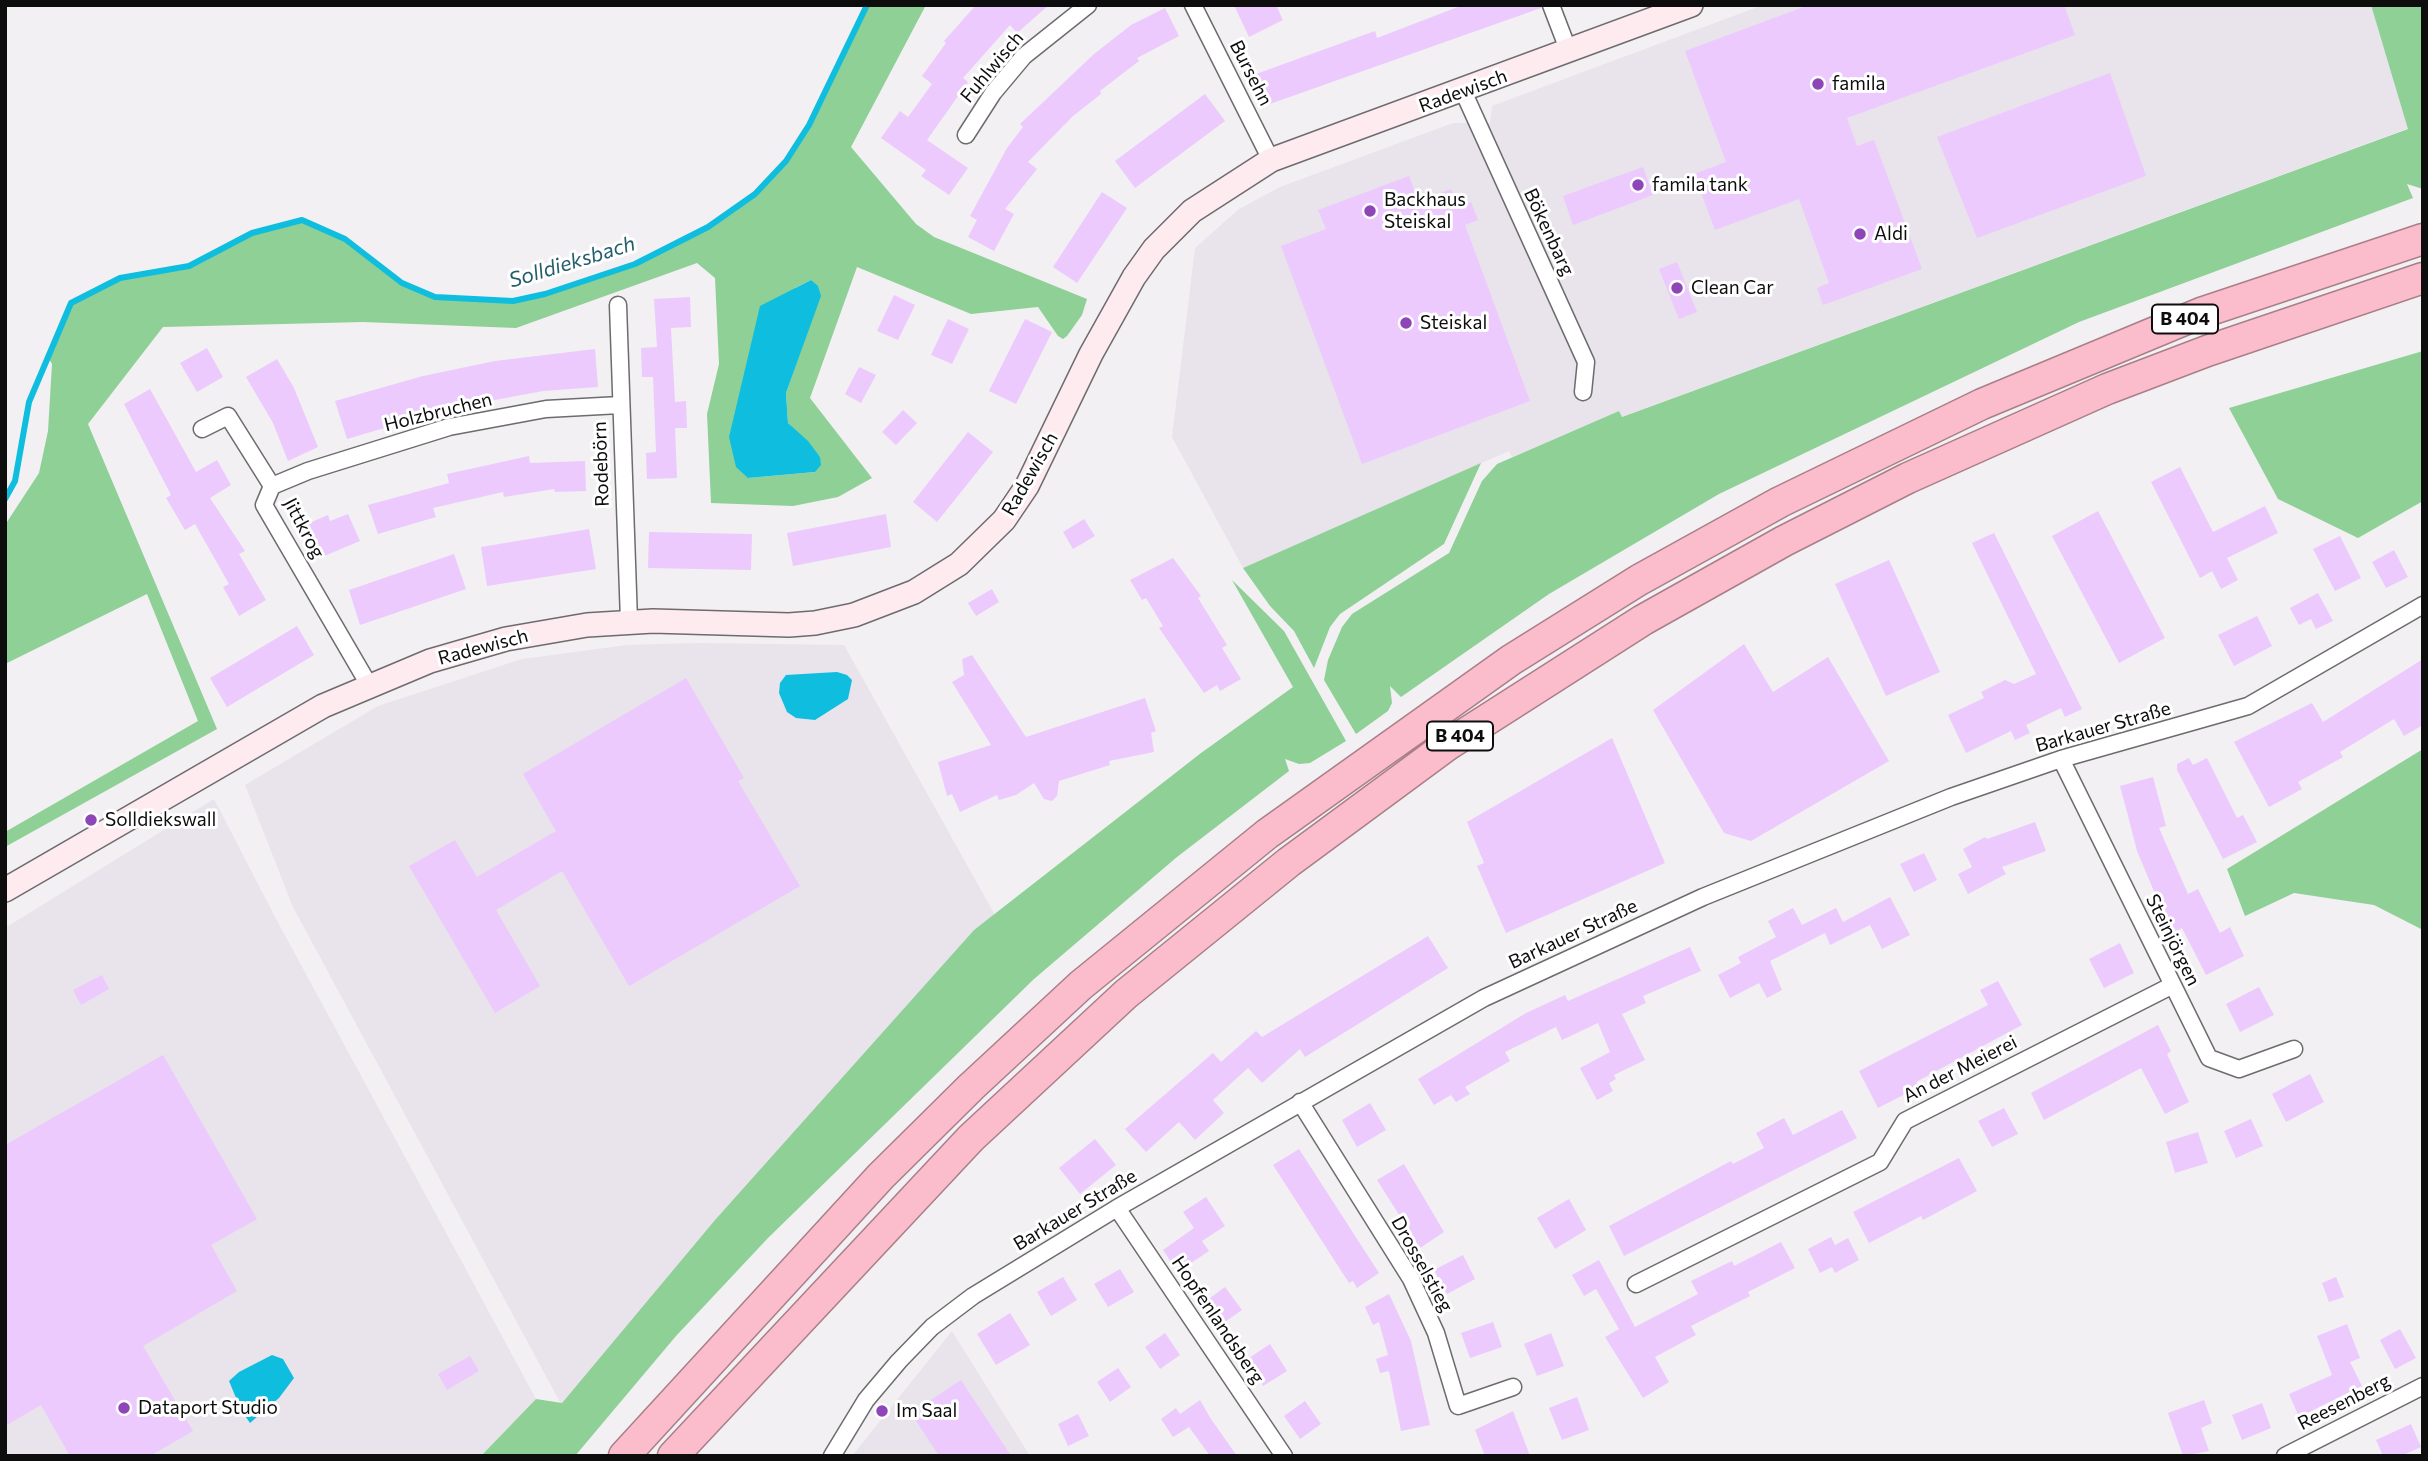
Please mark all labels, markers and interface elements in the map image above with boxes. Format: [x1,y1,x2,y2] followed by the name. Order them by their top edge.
[956,27,1028,107] street label: Fuhlwisch
[1225,36,1277,110] street label: Bursehn
[1416,64,1510,118] street label: Radewisch
[1832,73,1885,95] place label: famila
[1810,76,1826,92] marker: famila
[1652,174,1748,196] place label: famila tank
[1630,177,1646,193] marker: famila tank
[1519,185,1579,279] street label: Bökenbarg
[1384,189,1466,233] place label: Backhaus Steiskal
[1362,203,1378,219] marker: Backhaus Steiskal
[1874,223,1908,245] place label: Aldi
[1852,226,1868,242] marker: Aldi
[506,231,638,293] water label: Solldieksbach
[1691,277,1774,299] place label: Clean Car
[1669,280,1685,296] marker: Clean Car
[2152,304,2218,334] road number: B 404
[1420,312,1487,334] place label: Steiskal
[1398,315,1414,331] marker: Steiskal
[382,388,494,436] street label: Holzbruchen
[588,421,614,507] street label: Rodebörn
[997,428,1063,520] street label: Radewisch
[279,494,329,562] street label: Jittkrog
[435,624,531,670] street label: Radewisch
[2033,697,2173,757] street label: Barkauer Straße
[1427,722,1493,750] road number: B 404
[105,809,216,831] place label: Solldiekswall
[83,812,99,828] marker: Solldiekswall
[2141,890,2205,990] street label: Steinjörgen
[1505,894,1641,974] street label: Barkauer Straße
[1899,1030,2021,1108] street label: An der Meierei
[1009,1164,1141,1256] street label: Barkauer Straße
[1386,1212,1458,1316] street label: Drosselstieg
[1167,1252,1269,1388] street label: Hopfenlandsberg
[2294,1369,2394,1435] street label: Reesenberg
[138,1397,278,1419] place label: Dataport Studio
[116,1400,132,1416] marker: Dataport Studio
[896,1400,957,1422] place label: Im Saal
[874,1403,890,1419] marker: Im Saal

